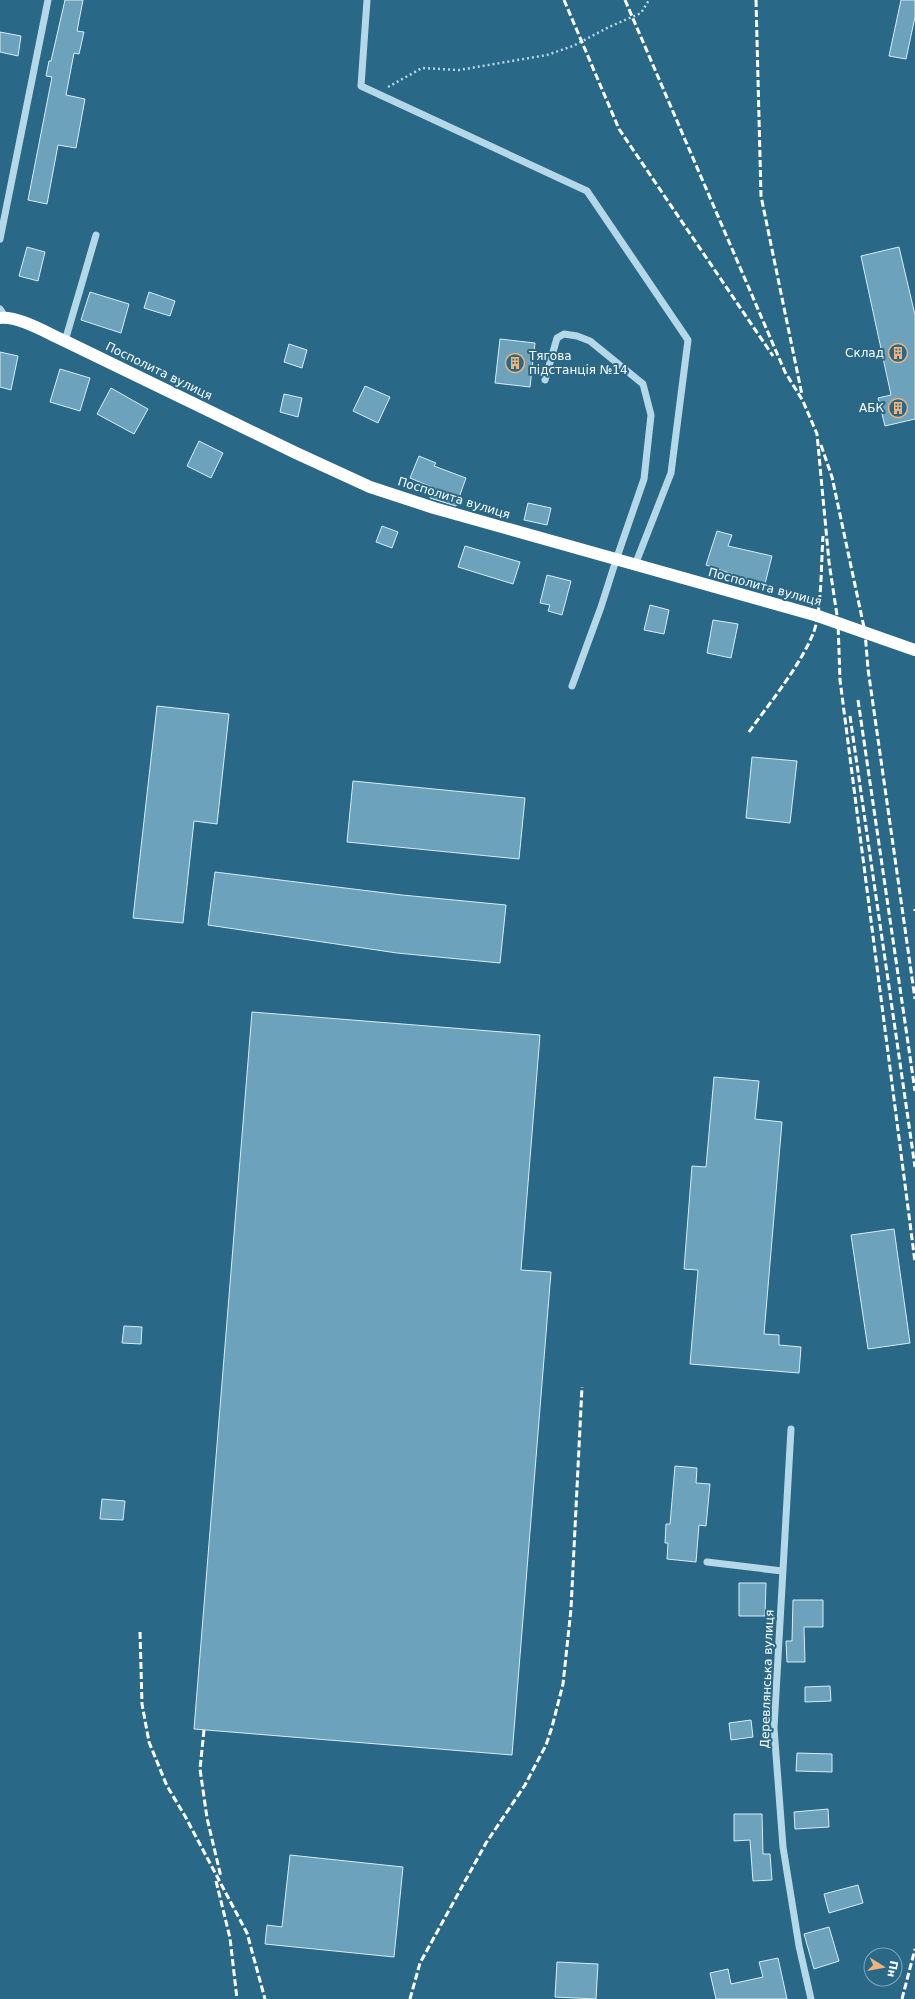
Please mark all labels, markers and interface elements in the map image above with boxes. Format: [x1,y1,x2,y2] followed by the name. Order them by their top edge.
[103,339,215,403] street label: Посполита вулиця
[887,342,909,364] building icon: Склад
[845,346,884,360] place label: Склад
[528,349,628,377] place label: Тягова пiдстанцiя №14
[504,352,526,374] building icon: Тягова пiдстанцiя №14
[887,397,909,419] building icon: АБК
[859,401,884,415] place label: АБК
[396,474,512,522] street label: Посполита вулиця
[707,565,823,609] street label: Посполита вулиця
[758,1609,776,1749] street label: Деревлянська вулиця
[863,1947,903,1987] north arrow
[884,1959,900,1978] text: Пн

